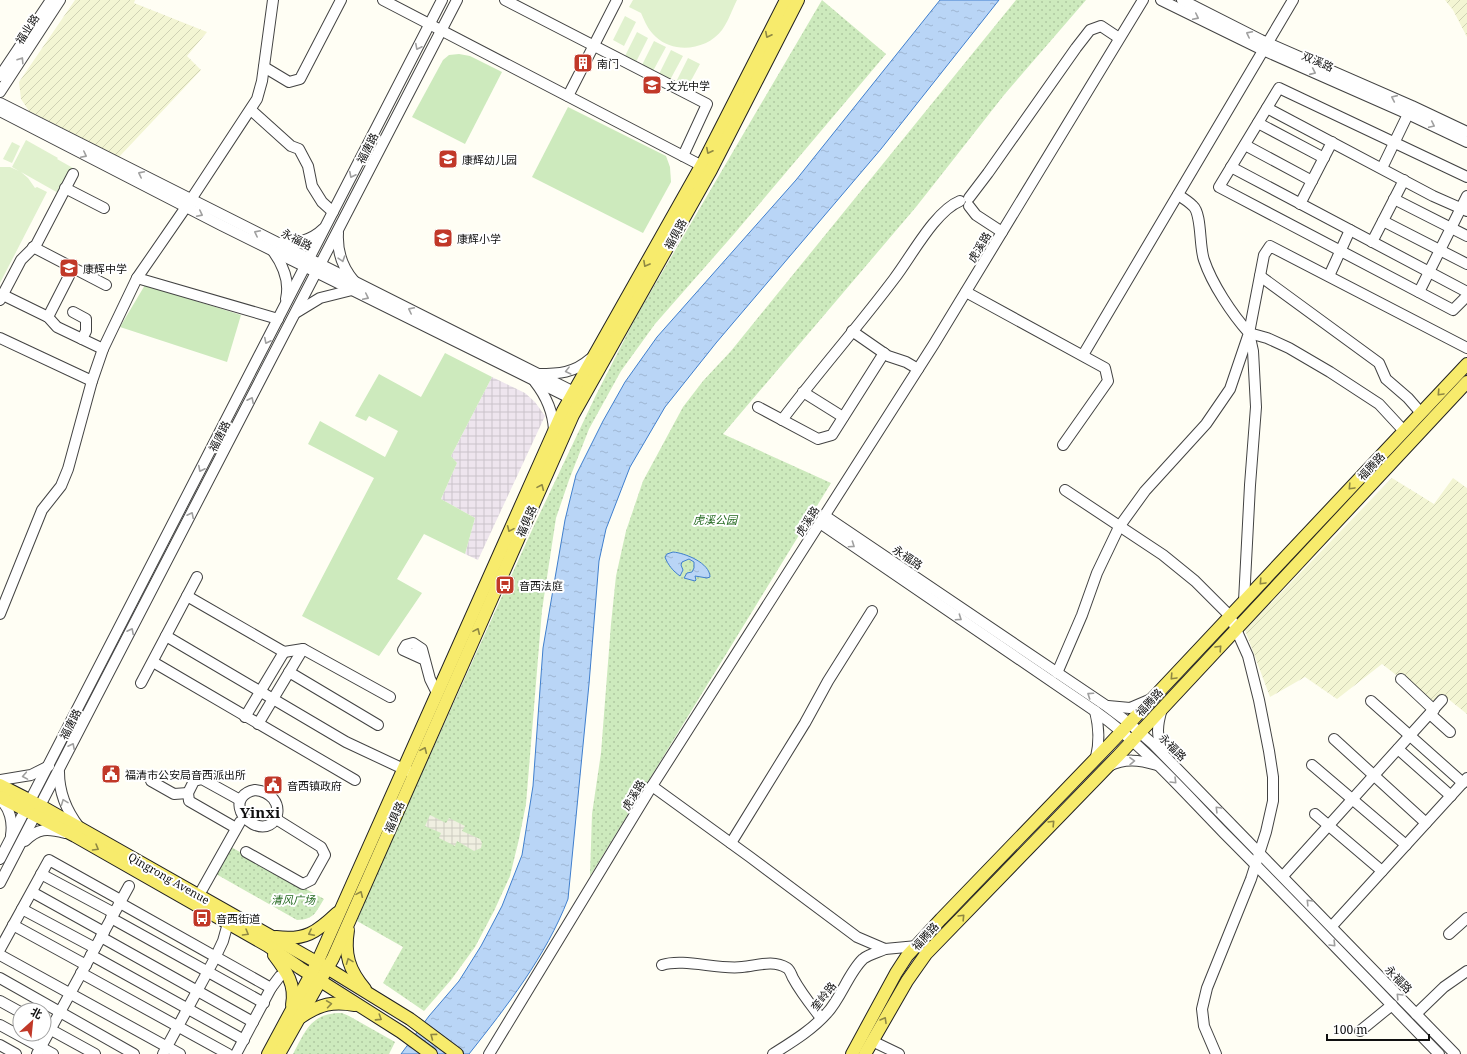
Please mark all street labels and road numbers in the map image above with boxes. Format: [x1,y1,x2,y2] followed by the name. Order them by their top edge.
[12,11,42,47] street label: 福业路
[1300,47,1336,75] street label: 双溪路
[353,130,381,166] street label: 福唐路
[660,216,690,252] street label: 福俱路
[279,225,315,253] street label: 永福路
[964,229,994,265] street label: 虎溪路
[205,418,233,454] street label: 福唐路
[1354,449,1388,483] street label: 福腾路
[512,503,540,539] street label: 福俱路
[792,503,822,539] street label: 虎溪路
[890,542,926,572] street label: 永福路
[1132,685,1166,719] street label: 福腾路
[56,706,84,742] street label: 福唐路
[1156,730,1190,764] street label: 永福路
[618,777,648,813] street label: 虎溪路
[380,799,408,835] street label: 福俱路
[126,849,212,907] street label: Qingrong Avenue
[908,919,942,953] street label: 福腾路
[1382,962,1416,996] street label: 永福路
[807,978,839,1014] street label: 奎岭路

